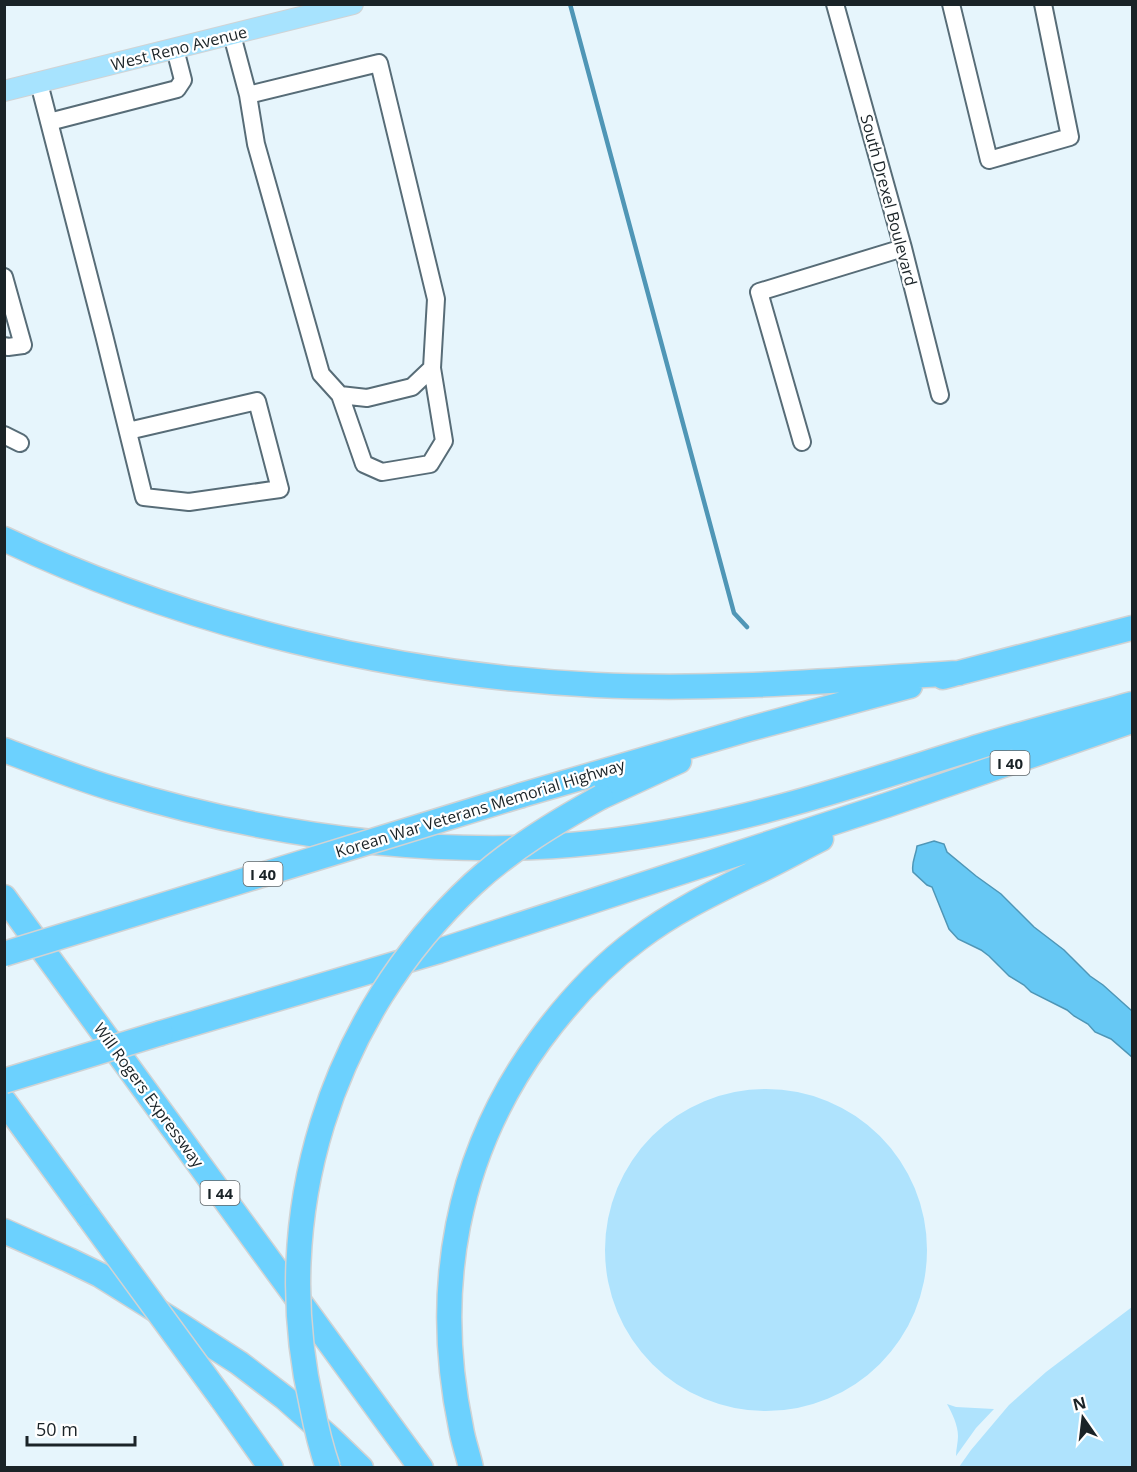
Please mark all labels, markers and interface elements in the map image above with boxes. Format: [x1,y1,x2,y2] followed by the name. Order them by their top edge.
[109,20,249,76] street label: West Reno Avenue
[856,112,922,288] street label: South Drexel Boulevard
[990,751,1030,775] road number: I 40
[333,753,628,863] street label: Korean War Veterans Memorial Highway
[244,862,282,886] road number: I 40
[89,1018,210,1173] street label: Will Rogers Expressway
[200,1181,240,1205] road number: I 44
[1053,1388,1113,1448] north arrow
[1070,1391,1088,1416] text: N
[27,1409,135,1447] scale bar
[36,1417,78,1441] text: 50 m

